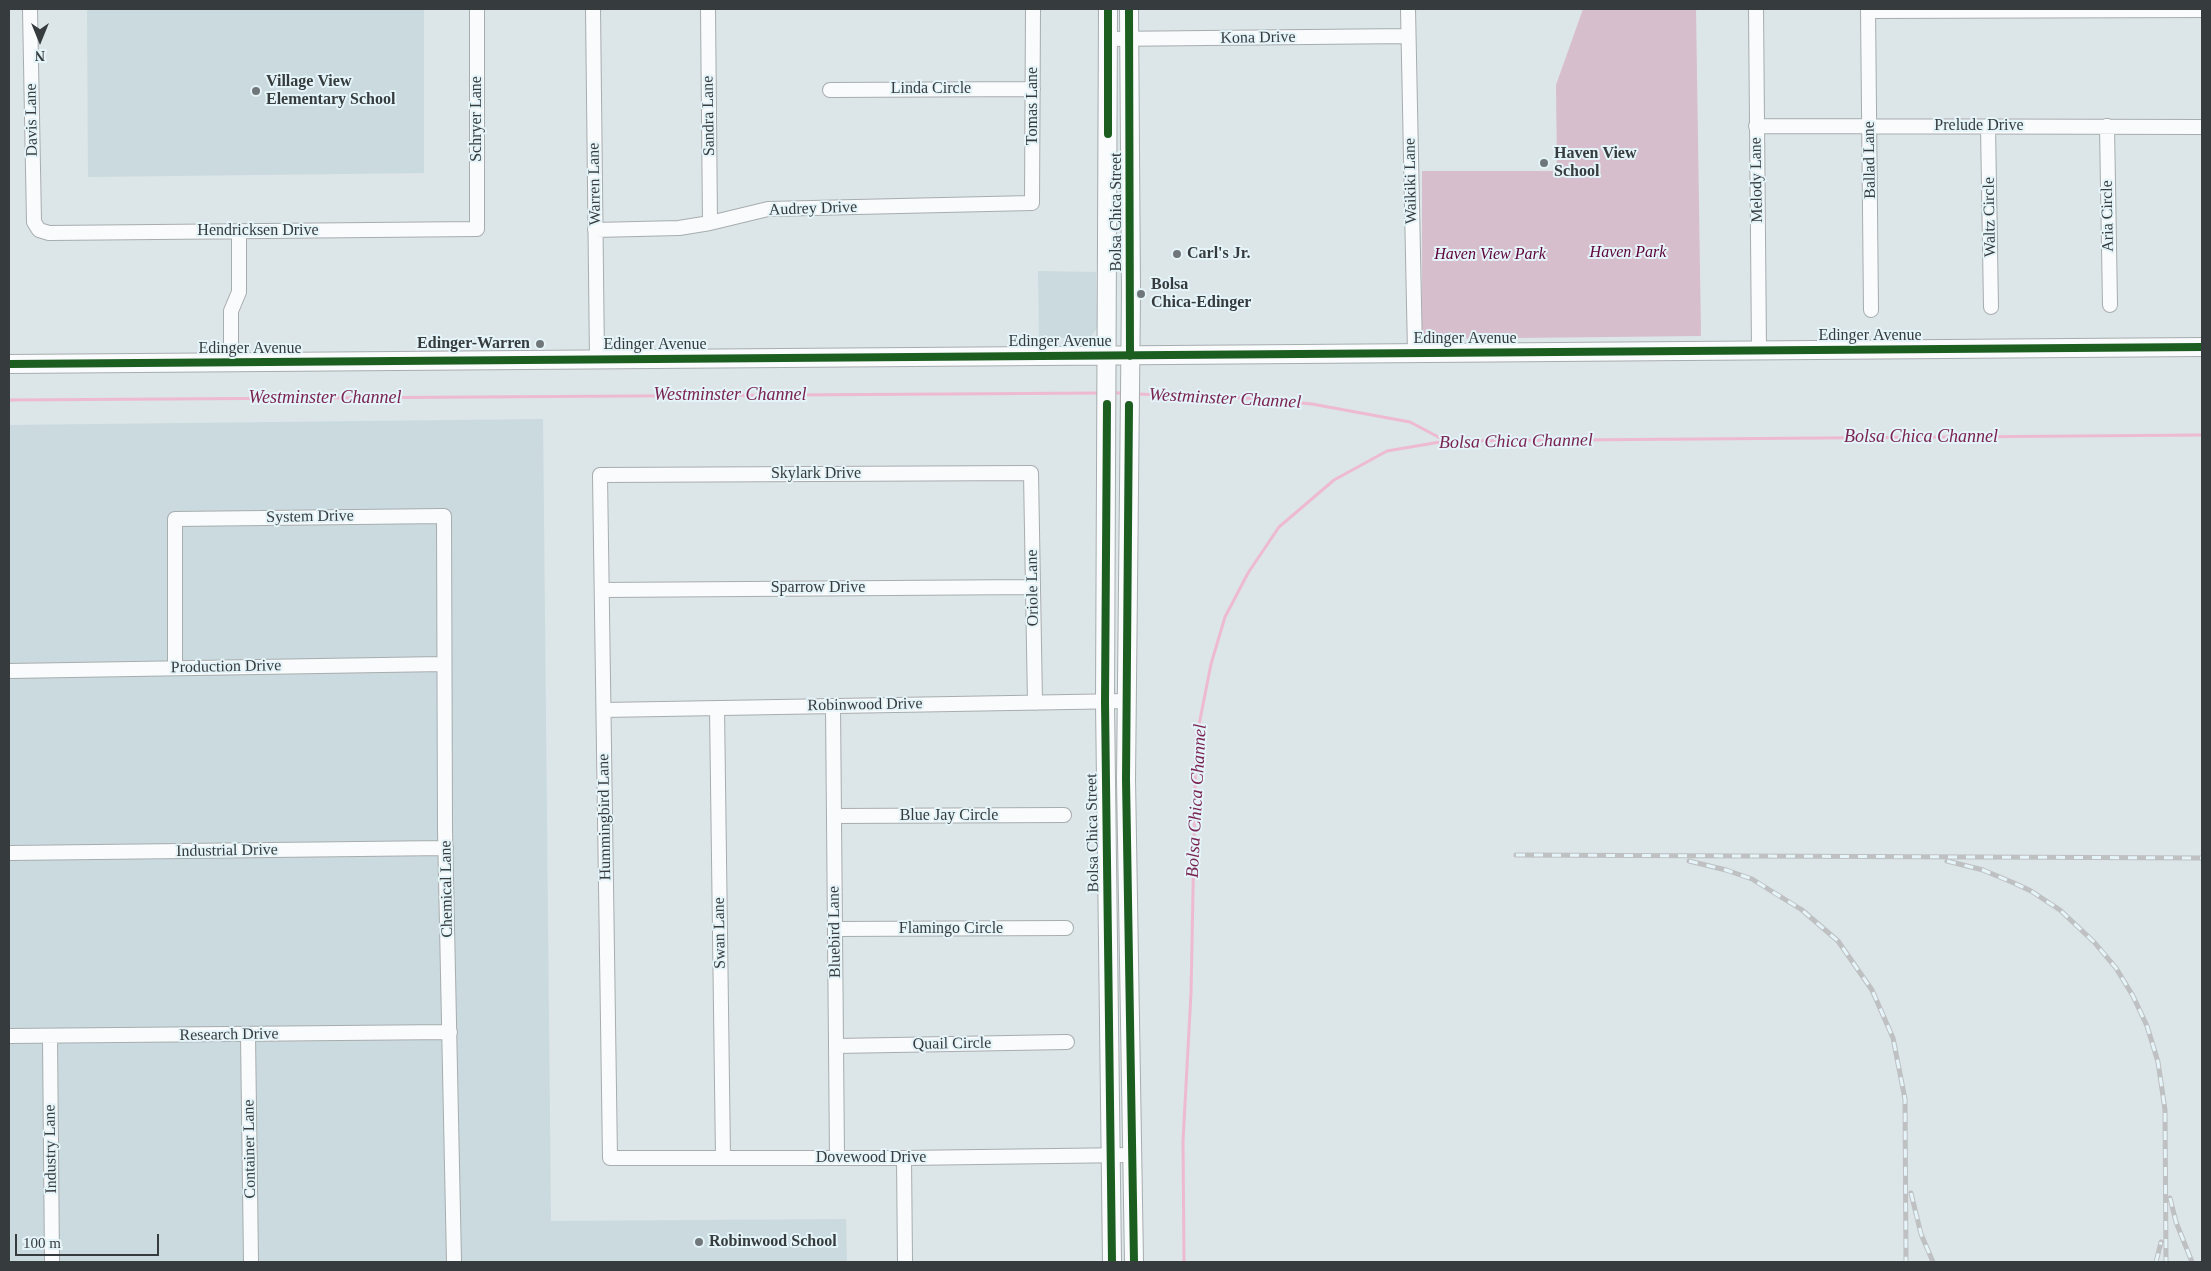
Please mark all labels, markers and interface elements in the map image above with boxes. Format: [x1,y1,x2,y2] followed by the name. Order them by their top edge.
[15,15,65,65] north arrow
[1220,28,1296,48] street label: Kona Drive
[35,48,45,63] text: N
[1023,67,1043,145] street label: Tomas Lane
[266,72,395,110] place label: Village View Elementary School
[467,76,487,162] street label: Schryer Lane
[699,76,719,156] street label: Sandra Lane
[891,79,971,99] street label: Linda Circle
[22,83,42,157] street label: Davis Lane
[250,85,262,97] marker: Village View Elementary School
[1934,116,2024,136] street label: Prelude Drive
[1860,121,1880,199] street label: Ballad Lane
[1747,137,1767,223] street label: Melody Lane
[1401,138,1421,224] street label: Waikiki Lane
[585,143,605,225] street label: Warren Lane
[1554,144,1637,182] place label: Haven View School
[1107,152,1127,272] street label: Bolsa Chica Street
[1538,157,1550,169] marker: Haven View School
[1980,177,2000,257] street label: Waltz Circle
[2098,180,2118,252] street label: Aria Circle
[768,198,858,220] street label: Audrey Drive
[197,221,319,241] street label: Hendricksen Drive
[1590,243,1666,263] park label: Haven Park
[1187,244,1250,264] place label: Carl's Jr.
[1434,245,1546,265] park label: Haven View Park
[1171,248,1183,260] marker: Carl's Jr.
[1151,275,1251,313] place label: Bolsa Chica-Edinger
[1135,288,1147,300] marker: Bolsa Chica-Edinger
[1818,326,1922,346] street label: Edinger Avenue
[1413,329,1517,349] street label: Edinger Avenue
[1008,332,1112,352] street label: Edinger Avenue
[417,334,530,354] place label: Edinger-Warren
[603,335,707,355] street label: Edinger Avenue
[534,338,546,350] marker: Edinger-Warren
[198,339,302,359] street label: Edinger Avenue
[654,384,806,406] water label: Westminster Channel
[1148,384,1302,414] water label: Westminster Channel
[249,387,401,409] water label: Westminster Channel
[1844,426,1998,448] water label: Bolsa Chica Channel
[1439,430,1593,454] water label: Bolsa Chica Channel
[771,464,861,484] street label: Skylark Drive
[266,507,354,527] street label: System Drive
[1023,549,1043,627] street label: Oriole Lane
[771,578,865,598] street label: Sparrow Drive
[171,656,281,678] street label: Production Drive
[807,694,923,716] street label: Robinwood Drive
[1182,724,1212,878] water label: Bolsa Chica Channel
[594,754,616,880] street label: Hummingbird Lane
[1082,773,1104,893] street label: Bolsa Chica Street
[900,806,998,826] street label: Blue Jay Circle
[437,840,457,938] street label: Chemical Lane
[176,841,278,861] street label: Industrial Drive
[825,886,845,978] street label: Bluebird Lane
[710,897,730,969] street label: Swan Lane
[899,919,1003,939] street label: Flamingo Circle
[179,1025,279,1045] street label: Research Drive
[913,1034,991,1054] street label: Quail Circle
[240,1099,260,1199] street label: Container Lane
[41,1104,61,1194] street label: Industry Lane
[816,1148,926,1168] street label: Dovewood Drive
[18,1224,161,1256] scale bar
[709,1232,837,1252] place label: Robinwood School
[23,1235,61,1251] text: 100 m
[693,1236,705,1248] marker: Robinwood School

